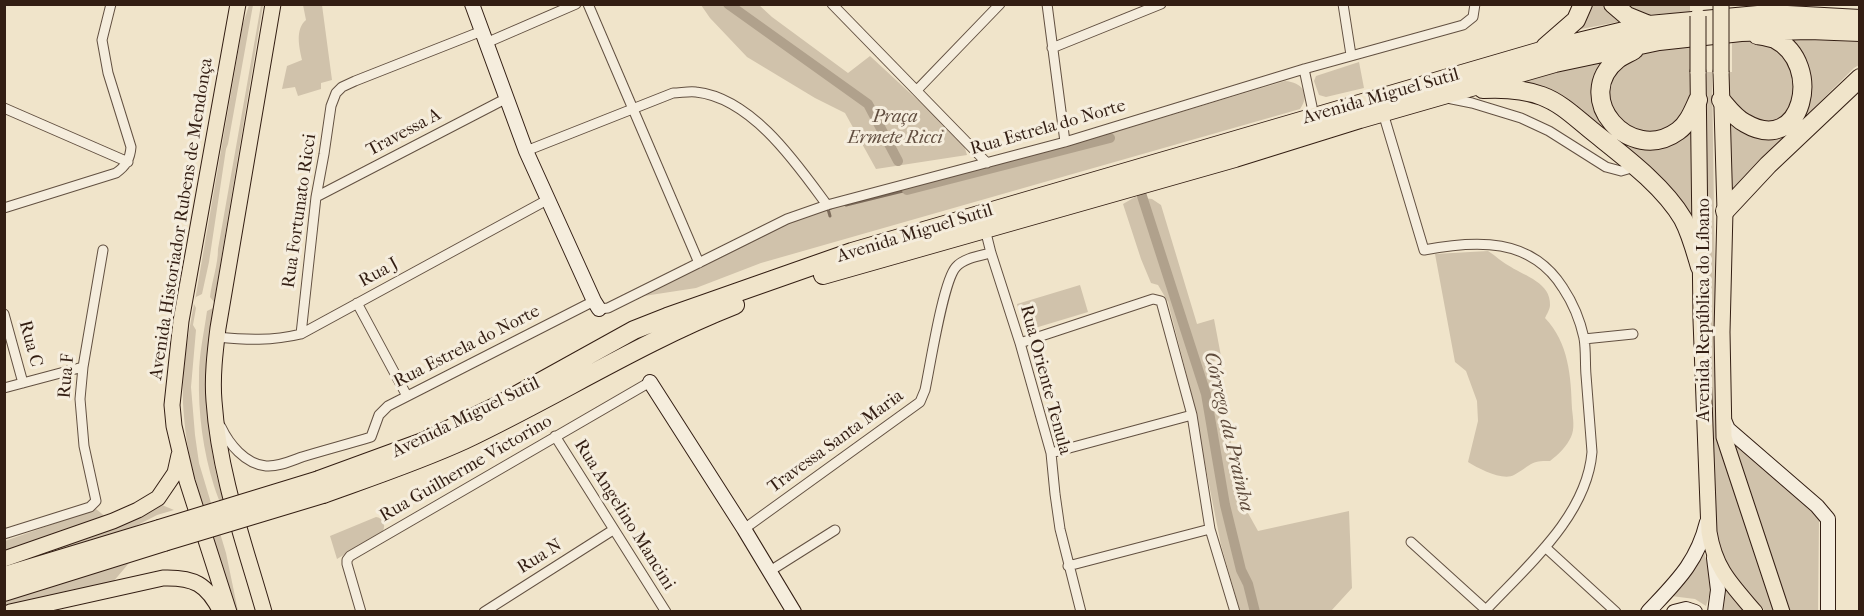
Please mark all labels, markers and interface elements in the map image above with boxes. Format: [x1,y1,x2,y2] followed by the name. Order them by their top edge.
[146,57,218,381] street label: Avenida Historiador Rubens de Mendonça
[1300,64,1462,130] street label: Avenida Miguel Sutil
[968,95,1128,161] street label: Rua Estrela do Norte
[363,104,445,162] street label: Travessa A
[847,107,943,150] park label: Praça Ermete Ricci
[278,132,322,290] street label: Rua Fortunato Ricci
[1694,198,1716,422] street label: Avenida República do Líbano
[834,200,996,268] street label: Avenida Miguel Sutil
[355,253,403,293] street label: Rua J
[390,301,544,393] street label: Rua Estrela do Norte
[1015,303,1075,457] street label: Rua Oriente Tenula
[13,318,47,370] street label: Rua C
[1198,350,1258,514] water label: Córrego da Prainha
[54,353,80,399] street label: Rua F
[388,373,544,463] street label: Avenida Miguel Sutil
[764,386,908,498] street label: Travessa Santa Maria
[376,411,556,527] street label: Rua Guilherme Victorino
[569,436,679,594] street label: Rua Angelino Mancini
[514,535,566,579] street label: Rua N

